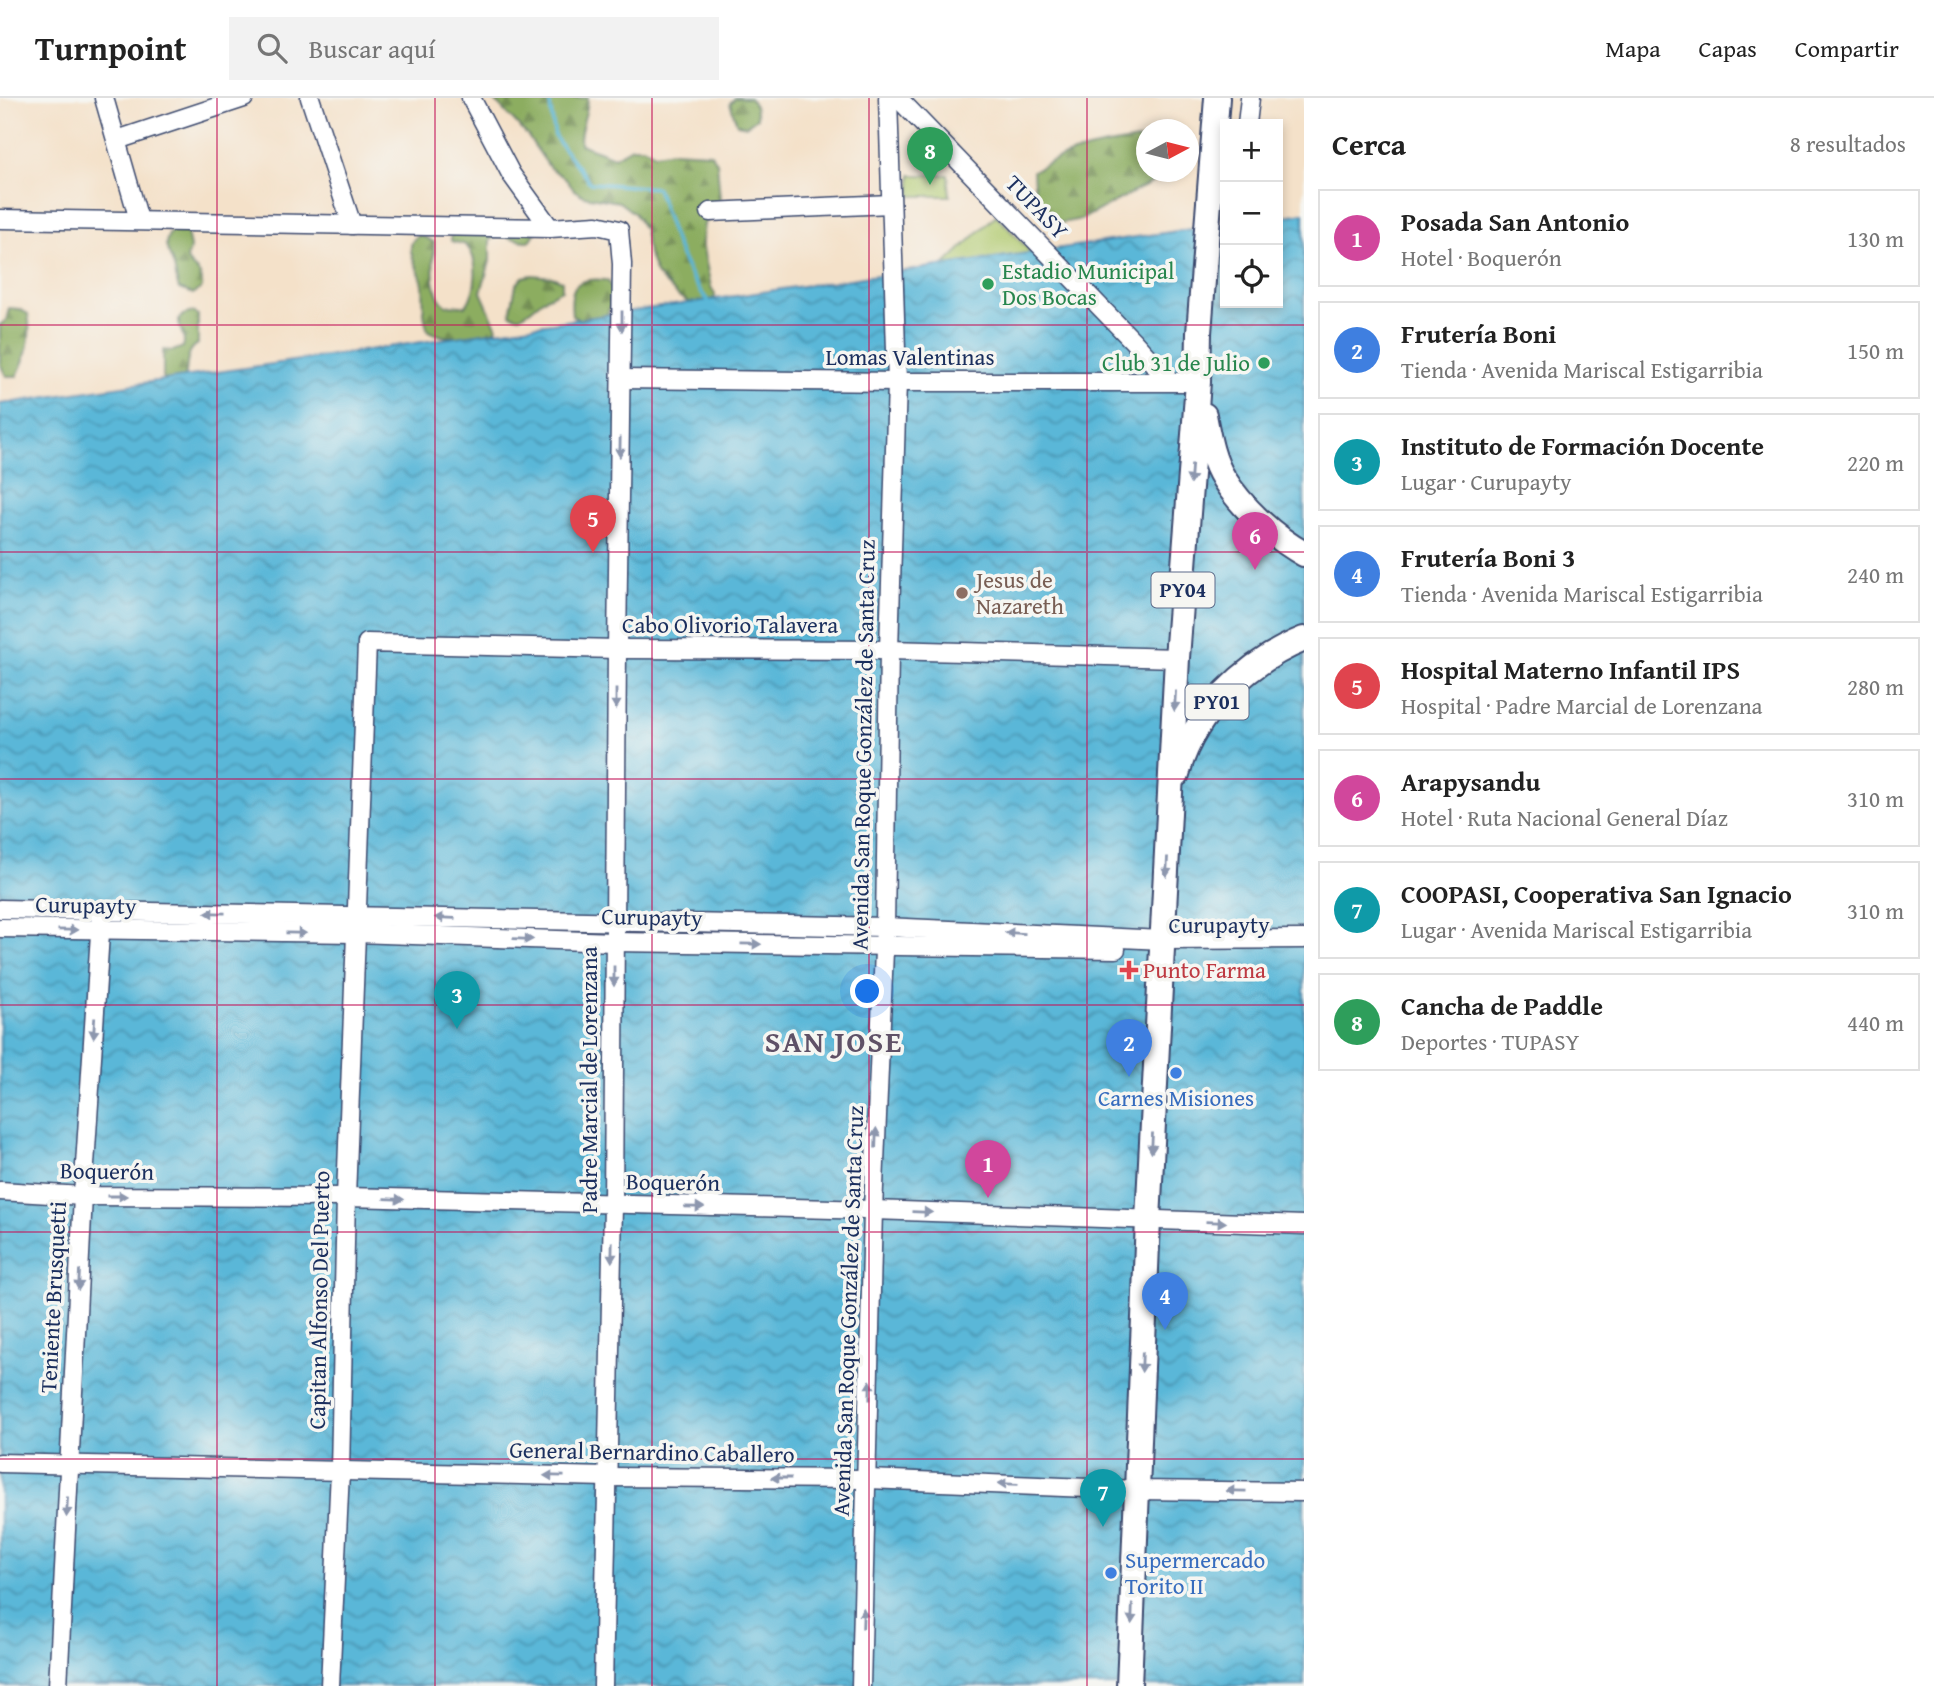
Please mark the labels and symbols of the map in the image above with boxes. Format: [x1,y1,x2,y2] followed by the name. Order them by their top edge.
[1136,119,1199,182] north arrow
[907,127,953,185] pin: 8
[998,167,1076,246] street label: TUPASY
[1002,254,1174,313] place label: Estadio Municipal Dos Bocas
[980,276,996,292] marker: Estadio Municipal Dos Bocas
[616,311,628,333] one-way arrow
[825,340,995,373] street label: Lomas Valentinas
[1102,346,1250,379] place label: Club 31 de Julio
[1256,355,1272,371] marker: Club 31 de Julio
[614,437,626,459] one-way arrow
[1185,464,1196,486] one-way arrow
[570,495,616,553] pin: 5
[1232,512,1278,570] pin: 6
[842,539,883,951] street label: Avenida San Roque González de Santa Cruz
[973,563,1064,622] place label: Jesus de Nazareth
[1152,573,1214,608] road number: PY04
[954,585,970,601] marker: Jesus de Nazareth
[622,608,838,641] street label: Cabo Olivorio Talavera
[1186,684,1248,720] road number: PY01
[610,689,622,711] one-way arrow
[1169,691,1180,713] one-way arrow
[1161,856,1172,878] one-way arrow
[35,887,137,922] street label: Curupayty
[601,899,703,934] street label: Curupayty
[204,907,226,919] one-way arrow
[1168,908,1270,941] street label: Curupayty
[434,912,456,924] one-way arrow
[57,924,79,935] one-way arrow
[285,927,307,939] one-way arrow
[1004,927,1026,938] one-way arrow
[512,933,534,944] one-way arrow
[740,938,762,949] one-way arrow
[572,946,605,1214] street label: Padre Marcial de Lorenzana
[1143,953,1266,986] place label: Punto Farma
[1121,962,1137,978] marker: Punto Farma
[608,965,620,987] one-way arrow
[434,971,480,1029] pin: 3
[850,974,884,1008] your location
[88,1017,99,1039] one-way arrow
[765,1019,903,1063] district label: SAN JOSE
[1106,1019,1152,1077] pin: 2
[1168,1065,1184,1081] marker: Carnes Misiones
[1098,1081,1254,1114] place label: Carnes Misiones
[824,1105,871,1517] street label: Avenida San Roque González de Santa Cruz
[871,1127,882,1149] one-way arrow
[1147,1132,1158,1154] one-way arrow
[965,1140,1011,1198] pin: 1
[60,1153,154,1188] street label: Boquerón
[626,1164,720,1199] street label: Boquerón
[300,1170,337,1430] street label: Capitan Alfonso Del Puerto
[106,1190,128,1202] one-way arrow
[383,1193,405,1204] one-way arrow
[31,1200,74,1394] street label: Teniente Brusquetti
[684,1201,706,1213] one-way arrow
[911,1207,933,1218] one-way arrow
[1205,1217,1227,1228] one-way arrow
[606,1242,618,1264] one-way arrow
[73,1269,84,1291] one-way arrow
[1142,1272,1188,1330] pin: 4
[1136,1351,1148,1373] one-way arrow
[864,1379,875,1401] one-way arrow
[509,1433,795,1470] street label: General Bernardino Caballero
[1080,1469,1126,1527] pin: 7
[542,1470,564,1482] one-way arrow
[770,1472,792,1484] one-way arrow
[997,1479,1019,1490] one-way arrow
[1225,1485,1247,1497] one-way arrow
[61,1496,72,1518] one-way arrow
[1125,1543,1265,1602] place label: Supermercado Torito II
[1103,1565,1119,1581] marker: Supermercado Torito II
[1126,1603,1137,1625] one-way arrow
[858,1607,869,1629] one-way arrow

